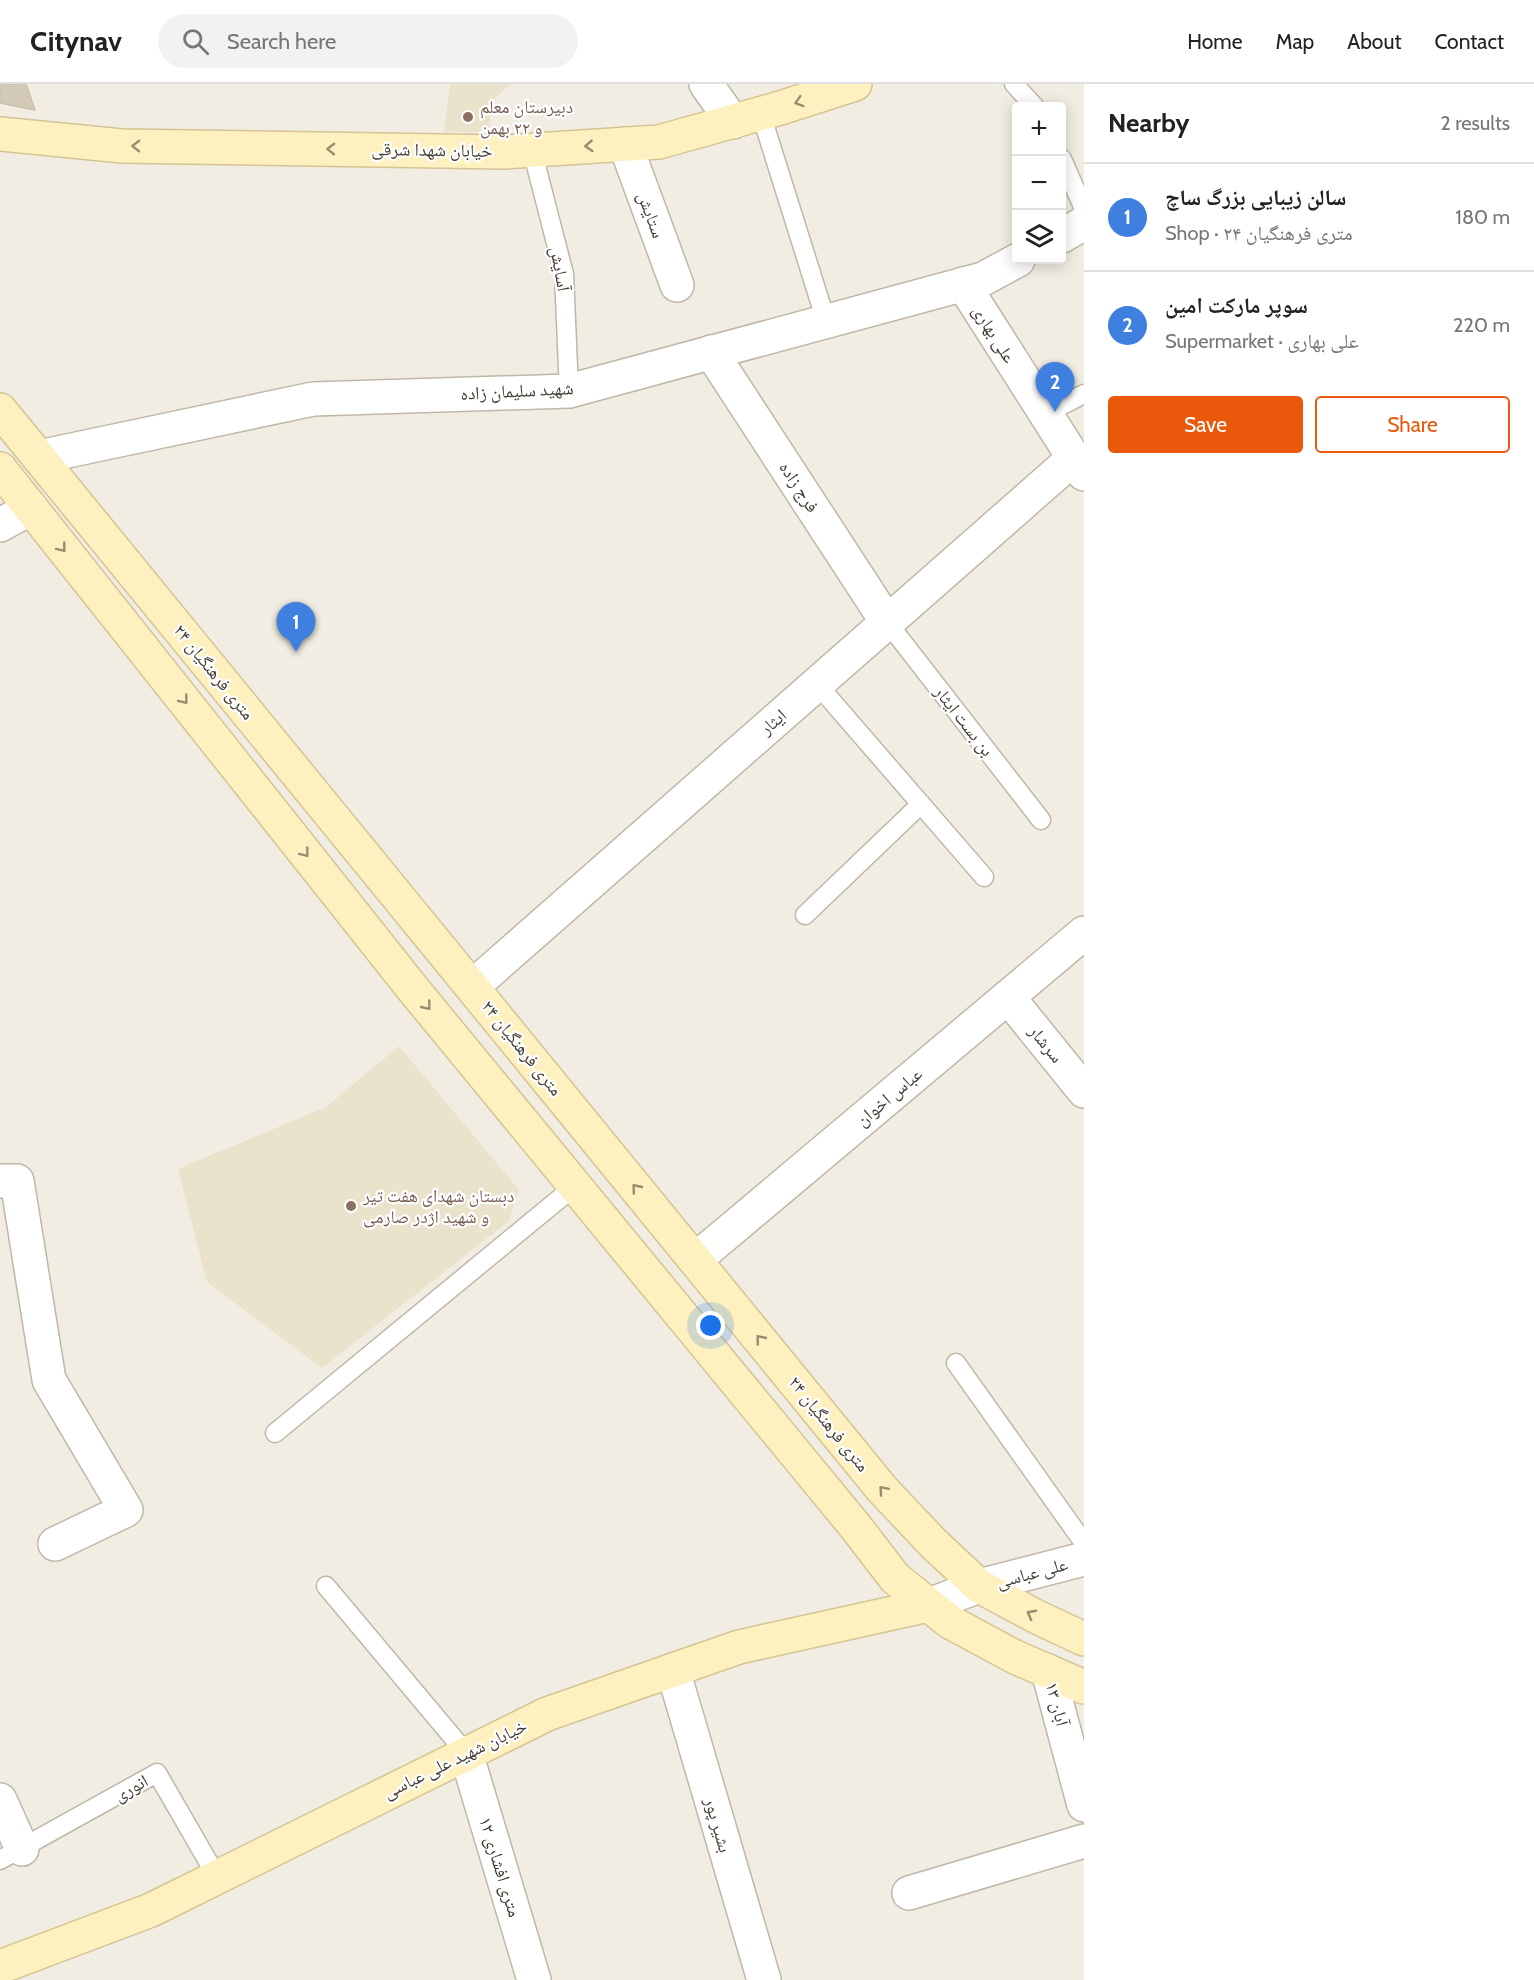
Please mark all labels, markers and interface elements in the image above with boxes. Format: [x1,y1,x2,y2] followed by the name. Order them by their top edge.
[158,14,578,68] search box
[30,24,122,58] text: Citynav
[179,25,212,58] icon: search
[227,28,336,55] text: Search here
[1187,29,1243,54] text: Home
[1276,29,1314,54] text: Map
[1347,29,1401,54] text: About
[1434,29,1504,54] text: Contact
[794,95,805,107] one-way arrow
[480,96,573,139] place label: دبیرستان معلم و ۲۲ بهمن
[1012,102,1066,264] map controls
[1012,102,1066,156] button: +
[1108,107,1189,139] text: Nearby
[461,110,475,124] marker: دبیرستان معلم و ۲۲ بهمن
[1440,111,1510,135] text: 2 results
[371,138,493,162] street label: خیابان شهدا شرقی
[132,140,141,152] one-way arrow
[584,140,593,153] one-way arrow
[327,143,336,155] one-way arrow
[1012,156,1066,210] button: −
[1165,184,1346,211] text: سالن زیبایی بزرگ ساچ
[633,189,669,241] street label: ستایش
[1124,205,1131,229] text: 1
[1455,205,1510,229] text: 180 m
[1012,210,1066,264] button: layers
[1165,221,1353,245] text: Shop · ۲۴ متری فرهنگیان
[545,245,575,294] street label: آسایش
[1165,292,1308,319] text: سوپر مارکت امین
[968,301,1020,367] street label: علی بهاری
[1122,313,1133,337] text: 2
[1453,313,1510,337] text: 220 m
[1165,329,1359,353] text: Supermarket · علی بهاری
[1036,362,1074,412] pin: 2
[460,377,574,405] street label: شهید سلیمان زاده
[1108,396,1303,453] button: Save
[1315,396,1510,453] button: Share
[774,457,824,517] street label: فرج زاده
[55,541,66,552] one-way arrow
[276,602,316,652] pin: 1
[169,620,259,724] street label: ۲۴ متری فرهنگیان
[929,680,998,761] street label: بن بست ایثار
[176,694,187,705] one-way arrow
[754,704,791,740] street label: ایثار
[298,846,309,857] one-way arrow
[477,996,567,1100] street label: ۲۴ متری فرهنگیان
[419,999,430,1010] one-way arrow
[1023,1020,1068,1067] street label: سرشار
[851,1063,927,1131] street label: عباس اخوان
[633,1184,644,1195] one-way arrow
[362,1185,514,1228] place label: دبستان شهدای هفت تیر و شهید اژدر صارمی
[344,1199,358,1213] marker: دبستان شهدای هفت تیر و شهید اژدر صارمی
[696,1311,725,1340] your location
[756,1335,767,1346] one-way arrow
[784,1372,874,1476] street label: ۲۴ متری فرهنگیان
[879,1486,890,1497] one-way arrow
[994,1553,1070,1593] street label: علی عباسی
[1027,1610,1037,1621] one-way arrow
[1041,1680,1074,1729] street label: ۱۳ آبان
[379,1715,531,1803] street label: خیابان شهید علی عباسی
[110,1770,152,1806] street label: انوری
[699,1794,736,1855] street label: بشیر پور
[474,1814,526,1920] street label: ۱۲ متری افشاری

